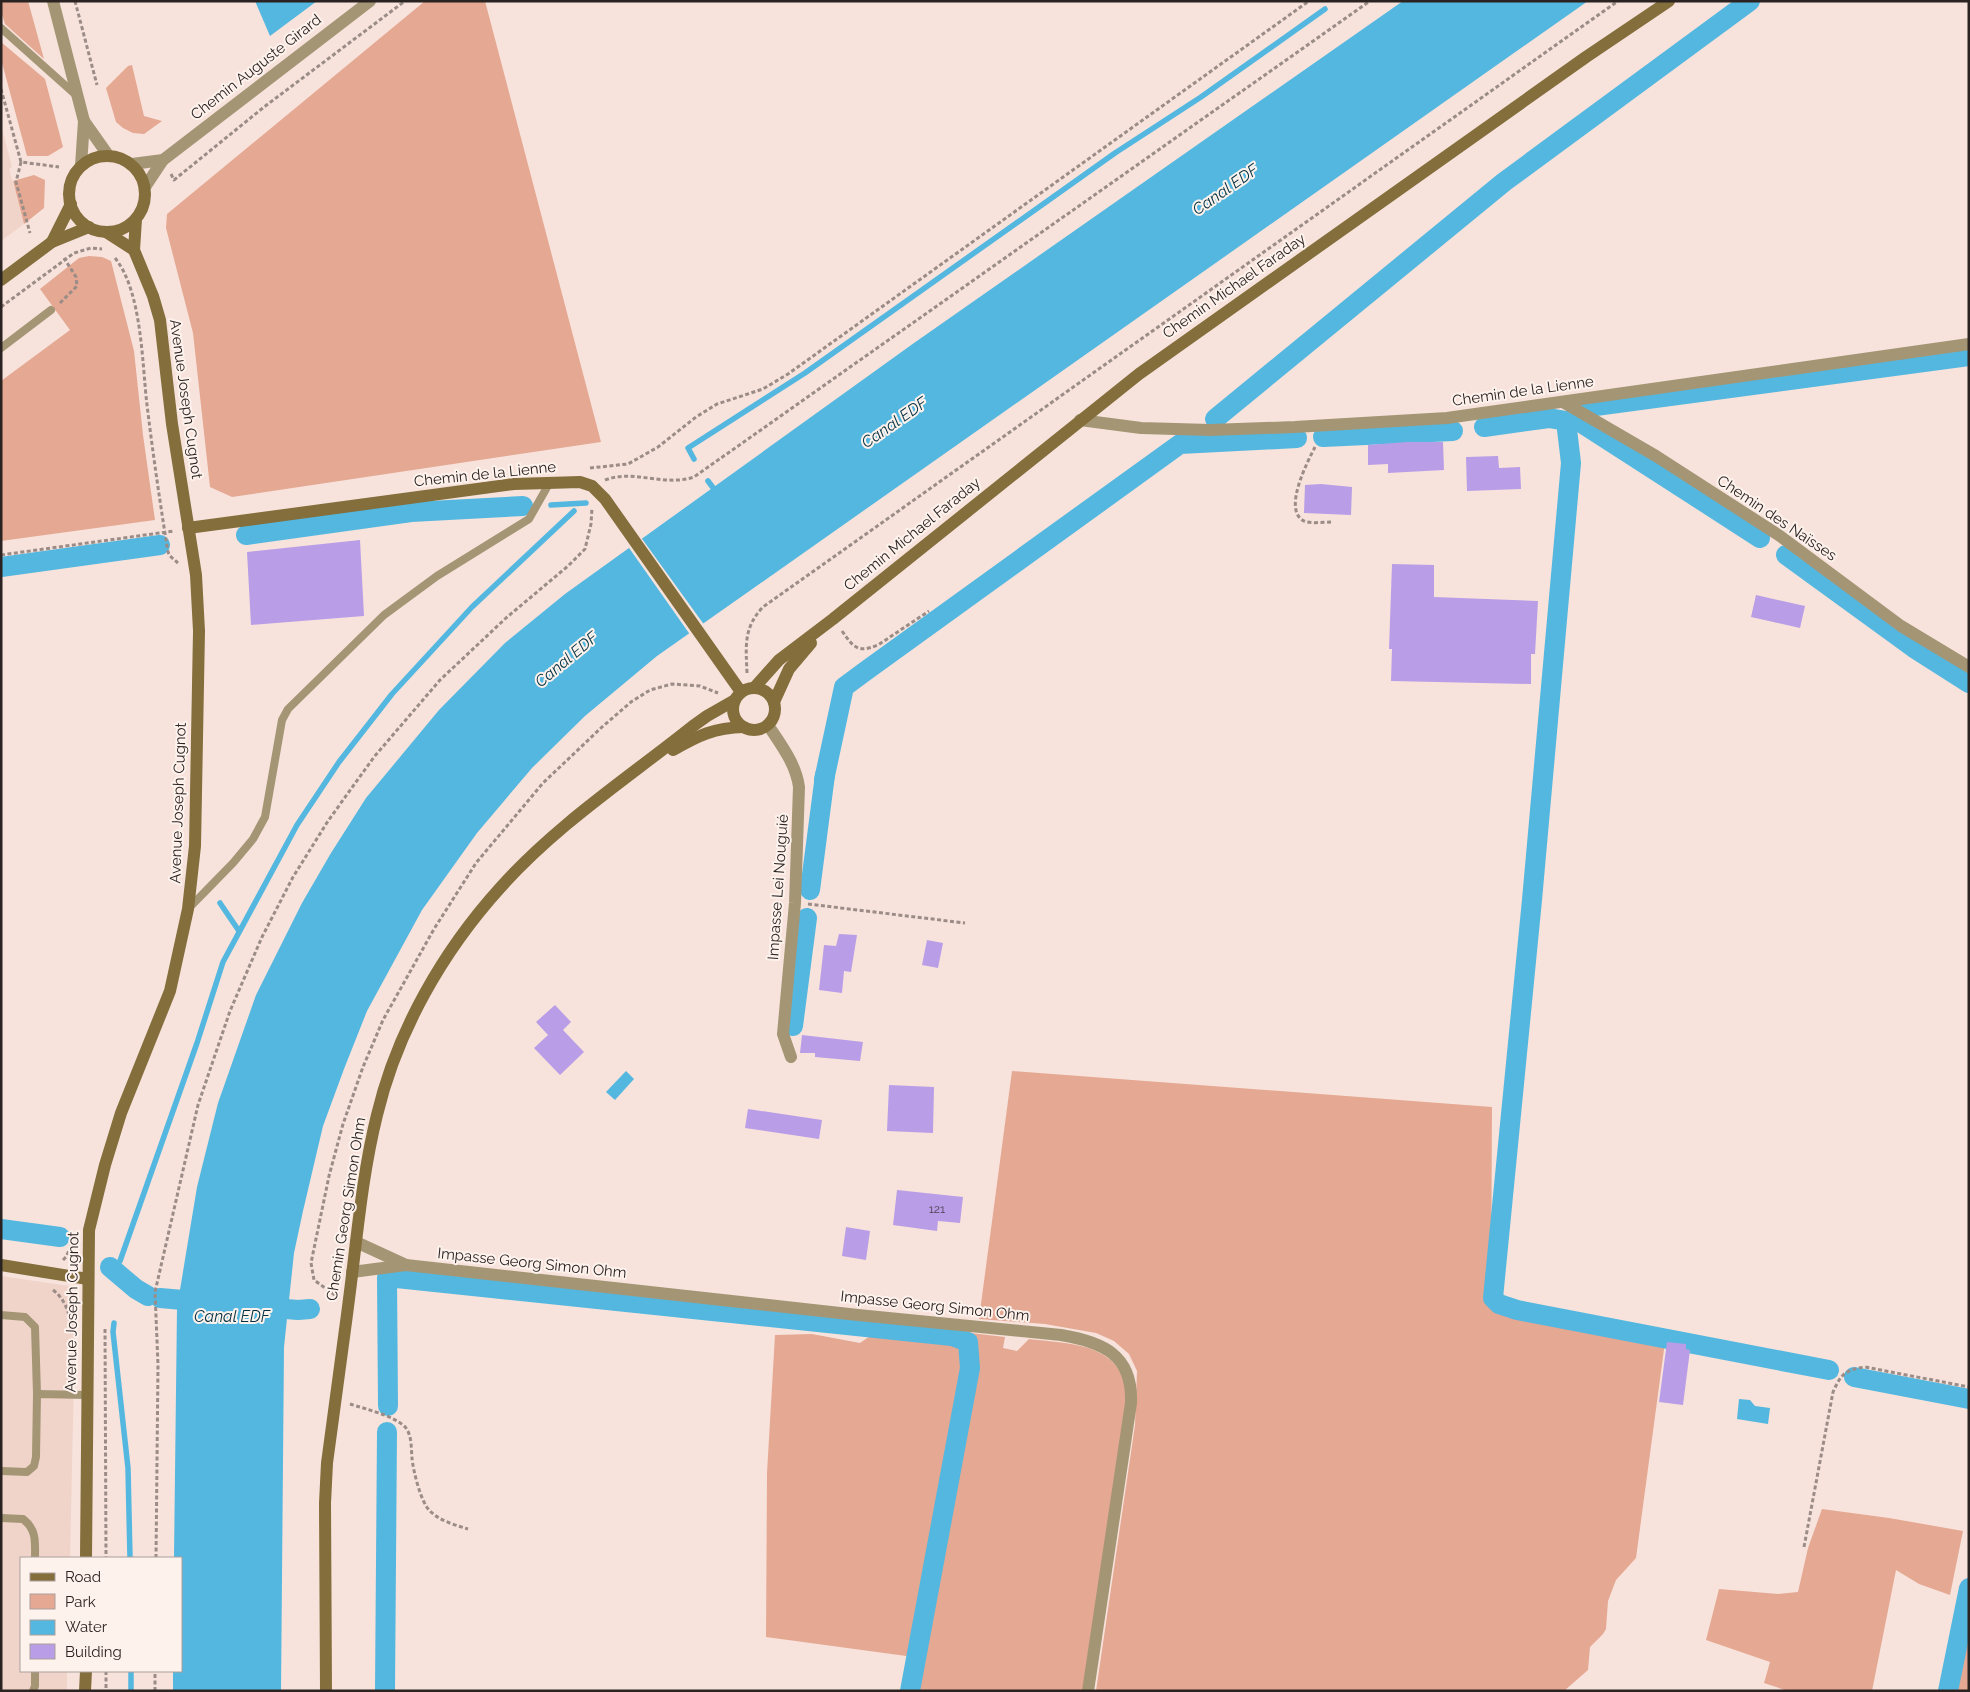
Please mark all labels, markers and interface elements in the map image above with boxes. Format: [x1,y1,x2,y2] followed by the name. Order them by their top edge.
[187,10,325,124] street label: Chemin Auguste Girard
[1189,159,1262,219] water label: Canal EDF
[1159,230,1309,342] street label: Chemin Michael Faraday
[166,318,206,480] street label: Avenue Joseph Cugnot
[1451,372,1595,410] street label: Chemin de la Lienne
[858,392,931,452] water label: Canal EDF
[413,458,557,490] street label: Chemin de la Lienne
[1714,471,1840,565] street label: Chemin des Naïsses
[840,473,984,595] street label: Chemin Michael Faraday
[531,627,602,691] water label: Canal EDF
[166,722,190,884] street label: Avenue Joseph Cugnot
[764,813,792,960] street label: Impasse Lei Nouguié
[323,1116,369,1302] street label: Chemin Georg Simon Ohm
[929,1202,945,1216] house number: 121
[62,1231,82,1393] street label: Avenue Joseph Cugnot
[437,1244,627,1282] street label: Impasse Georg Simon Ohm
[840,1287,1030,1325] street label: Impasse Georg Simon Ohm
[194,1307,271,1326] water label: Canal EDF
[20,1557,182,1672] legend
[65,1568,101,1586] text: Road
[65,1593,96,1611] text: Park
[65,1618,108,1636] text: Water
[65,1643,122,1661] text: Building

